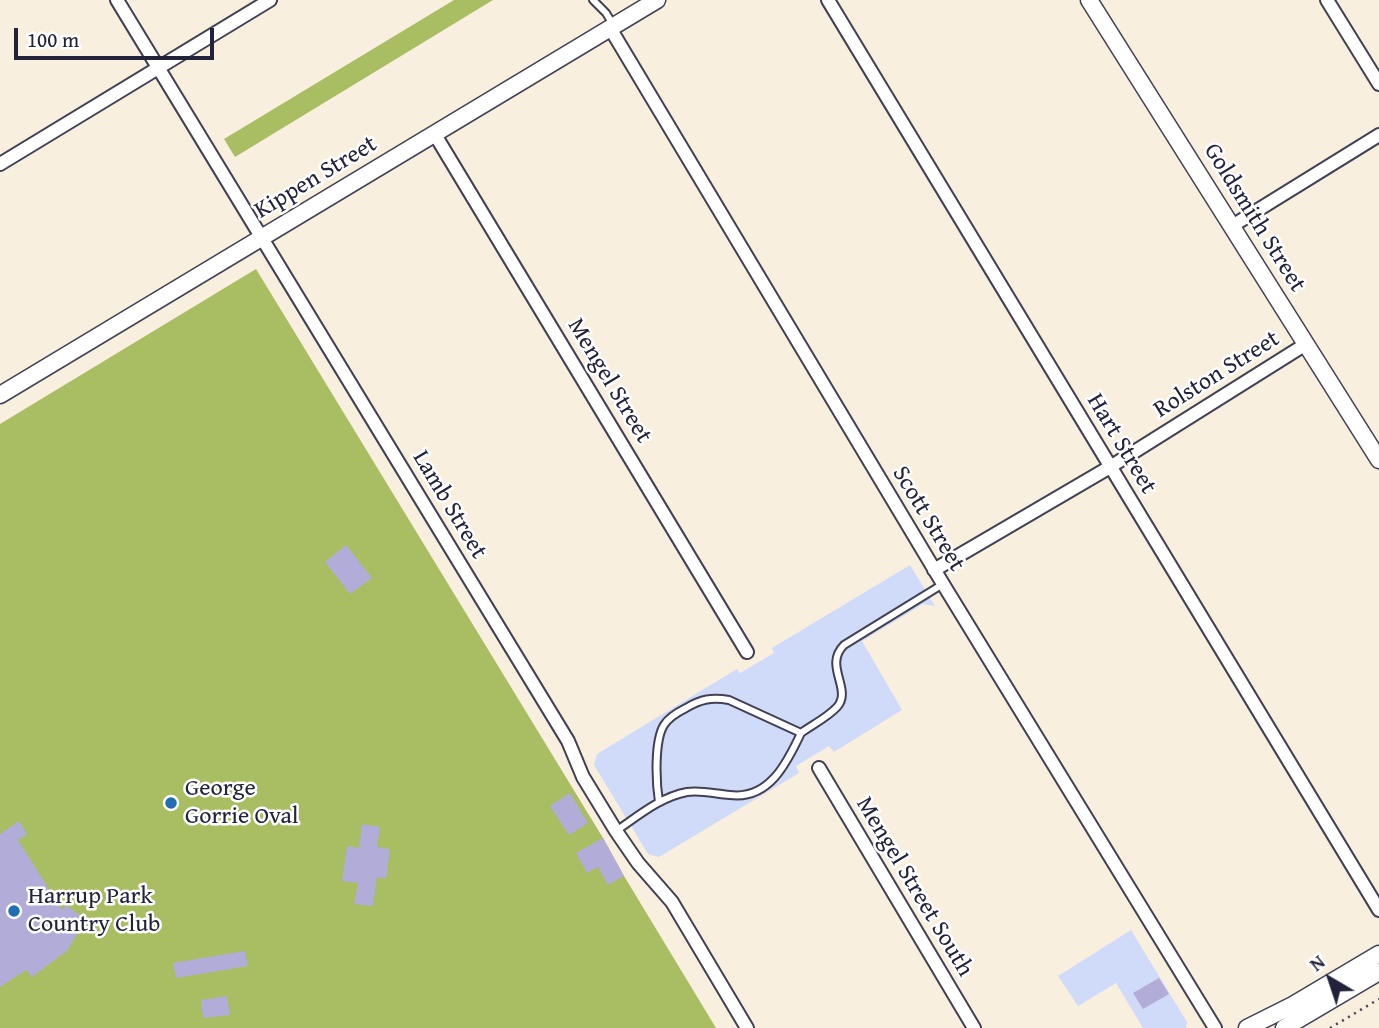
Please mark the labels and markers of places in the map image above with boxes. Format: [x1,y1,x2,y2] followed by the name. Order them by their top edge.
[185,775,299,831] place label: George Gorrie Oval
[163,795,179,811] marker: George Gorrie Oval
[28,883,161,939] place label: Harrup Park Country Club
[6,903,22,919] marker: Harrup Park Country Club

